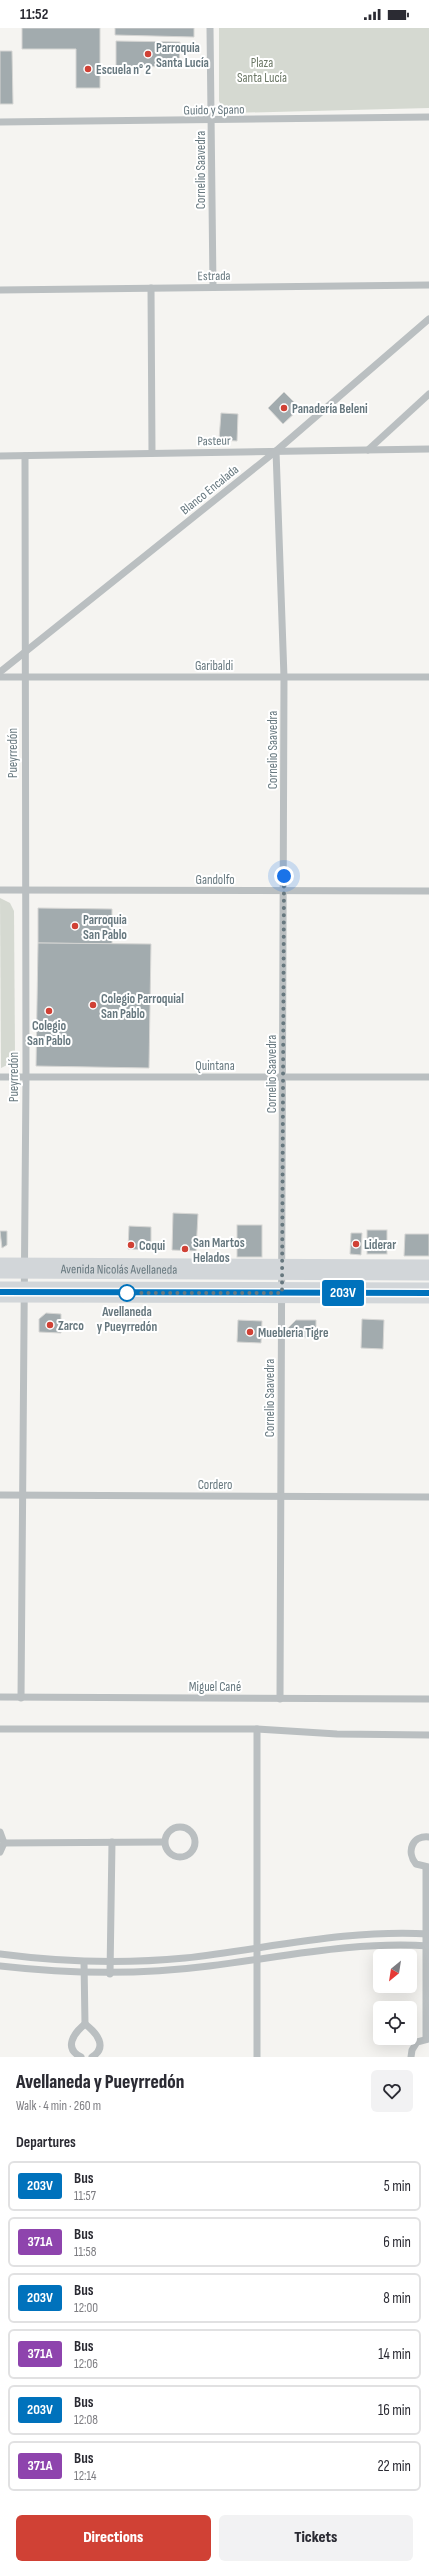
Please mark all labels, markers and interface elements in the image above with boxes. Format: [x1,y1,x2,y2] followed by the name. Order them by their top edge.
[20,5,48,24] text: 11:52
[156,40,209,71] place label: Parroquia Santa Lucía
[143,49,153,59] marker: Parroquia Santa Lucía
[237,55,287,86] park label: Plaza Santa Lucía
[96,62,151,78] place label: Escuela n° 2
[83,64,93,74] marker: Escuela n° 2
[183,101,245,119] street label: Guido y Spano
[193,131,209,209] street label: Cornelio Saavedra
[197,268,231,284] street label: Estrada
[292,401,368,417] place label: Panadería Beleni
[279,403,289,413] marker: Panadería Beleni
[197,433,231,449] street label: Pasteur
[177,461,242,518] street label: Blanco Encalada
[195,658,233,674] street label: Garibaldi
[265,711,281,789] street label: Cornelio Saavedra
[5,728,21,778] street label: Pueyrredón
[274,866,294,886] your location
[195,872,235,888] street label: Gandolfo
[83,912,127,943] place label: Parroquia San Pablo
[70,921,80,931] marker: Parroquia San Pablo
[101,991,184,1022] place label: Colegio Parroquial San Pablo
[88,1000,98,1010] marker: Colegio Parroquial San Pablo
[44,1006,54,1016] marker: Colegio San Pablo
[27,1018,71,1049] place label: Colegio San Pablo
[264,1035,280,1113] street label: Cornelio Saavedra
[6,1052,22,1102] street label: Pueyrredón
[195,1058,235,1074] street label: Quintana
[193,1235,245,1266] place label: San Martos Helados
[364,1237,396,1253] place label: Liderar
[139,1238,166,1254] place label: Coqui
[351,1239,361,1249] marker: Liderar
[126,1240,136,1250] marker: Coqui
[180,1244,190,1254] marker: San Martos Helados
[60,1261,177,1278] street label: Avenida Nicolás Avellaneda
[315,1280,371,1306] line badge: 203V
[118,1284,136,1302] marker: Avellaneda y Pueyrredón
[330,1284,356,1301] text: 203V
[97,1304,157,1335] place label: Avellaneda y Pueyrredón
[58,1318,84,1334] place label: Zarco
[45,1320,55,1330] marker: Zarco
[258,1325,329,1341] place label: Muebleria Tigre
[245,1327,255,1337] marker: Muebleria Tigre
[262,1359,278,1437] street label: Cornelio Saavedra
[198,1477,232,1493] street label: Cordero
[189,1679,241,1695] street label: Miguel Cané
[373,1949,417,1993] north arrow
[373,1949,417,2045] map controls
[373,2001,417,2045] button: locate
[371,2070,413,2112] button: heart
[16,2071,184,2094] text: Avellaneda y Pueyrredón
[16,2098,101,2114] text: Walk · 4 min · 260 m
[16,2133,76,2152] text: Departures
[74,2169,93,2188] text: Bus
[27,2177,53,2194] text: 203V
[384,2177,411,2196] text: 5 min
[74,2188,96,2204] text: 11:57
[74,2225,93,2244] text: Bus
[28,2233,52,2250] text: 371A
[383,2233,411,2252] text: 6 min
[74,2244,96,2260] text: 11:58
[74,2281,93,2300] text: Bus
[27,2289,53,2306] text: 203V
[383,2289,411,2308] text: 8 min
[74,2300,98,2316] text: 12:00
[74,2337,93,2356] text: Bus
[28,2345,52,2362] text: 371A
[378,2345,411,2364] text: 14 min
[74,2356,98,2372] text: 12:06
[74,2393,93,2412] text: Bus
[27,2401,53,2418] text: 203V
[378,2401,411,2420] text: 16 min
[74,2412,98,2428] text: 12:08
[74,2449,93,2468] text: Bus
[28,2457,52,2474] text: 371A
[377,2457,411,2476] text: 22 min
[74,2468,97,2484] text: 12:14
[16,2515,211,2561] button: Directions
[219,2515,413,2561] button: Tickets

